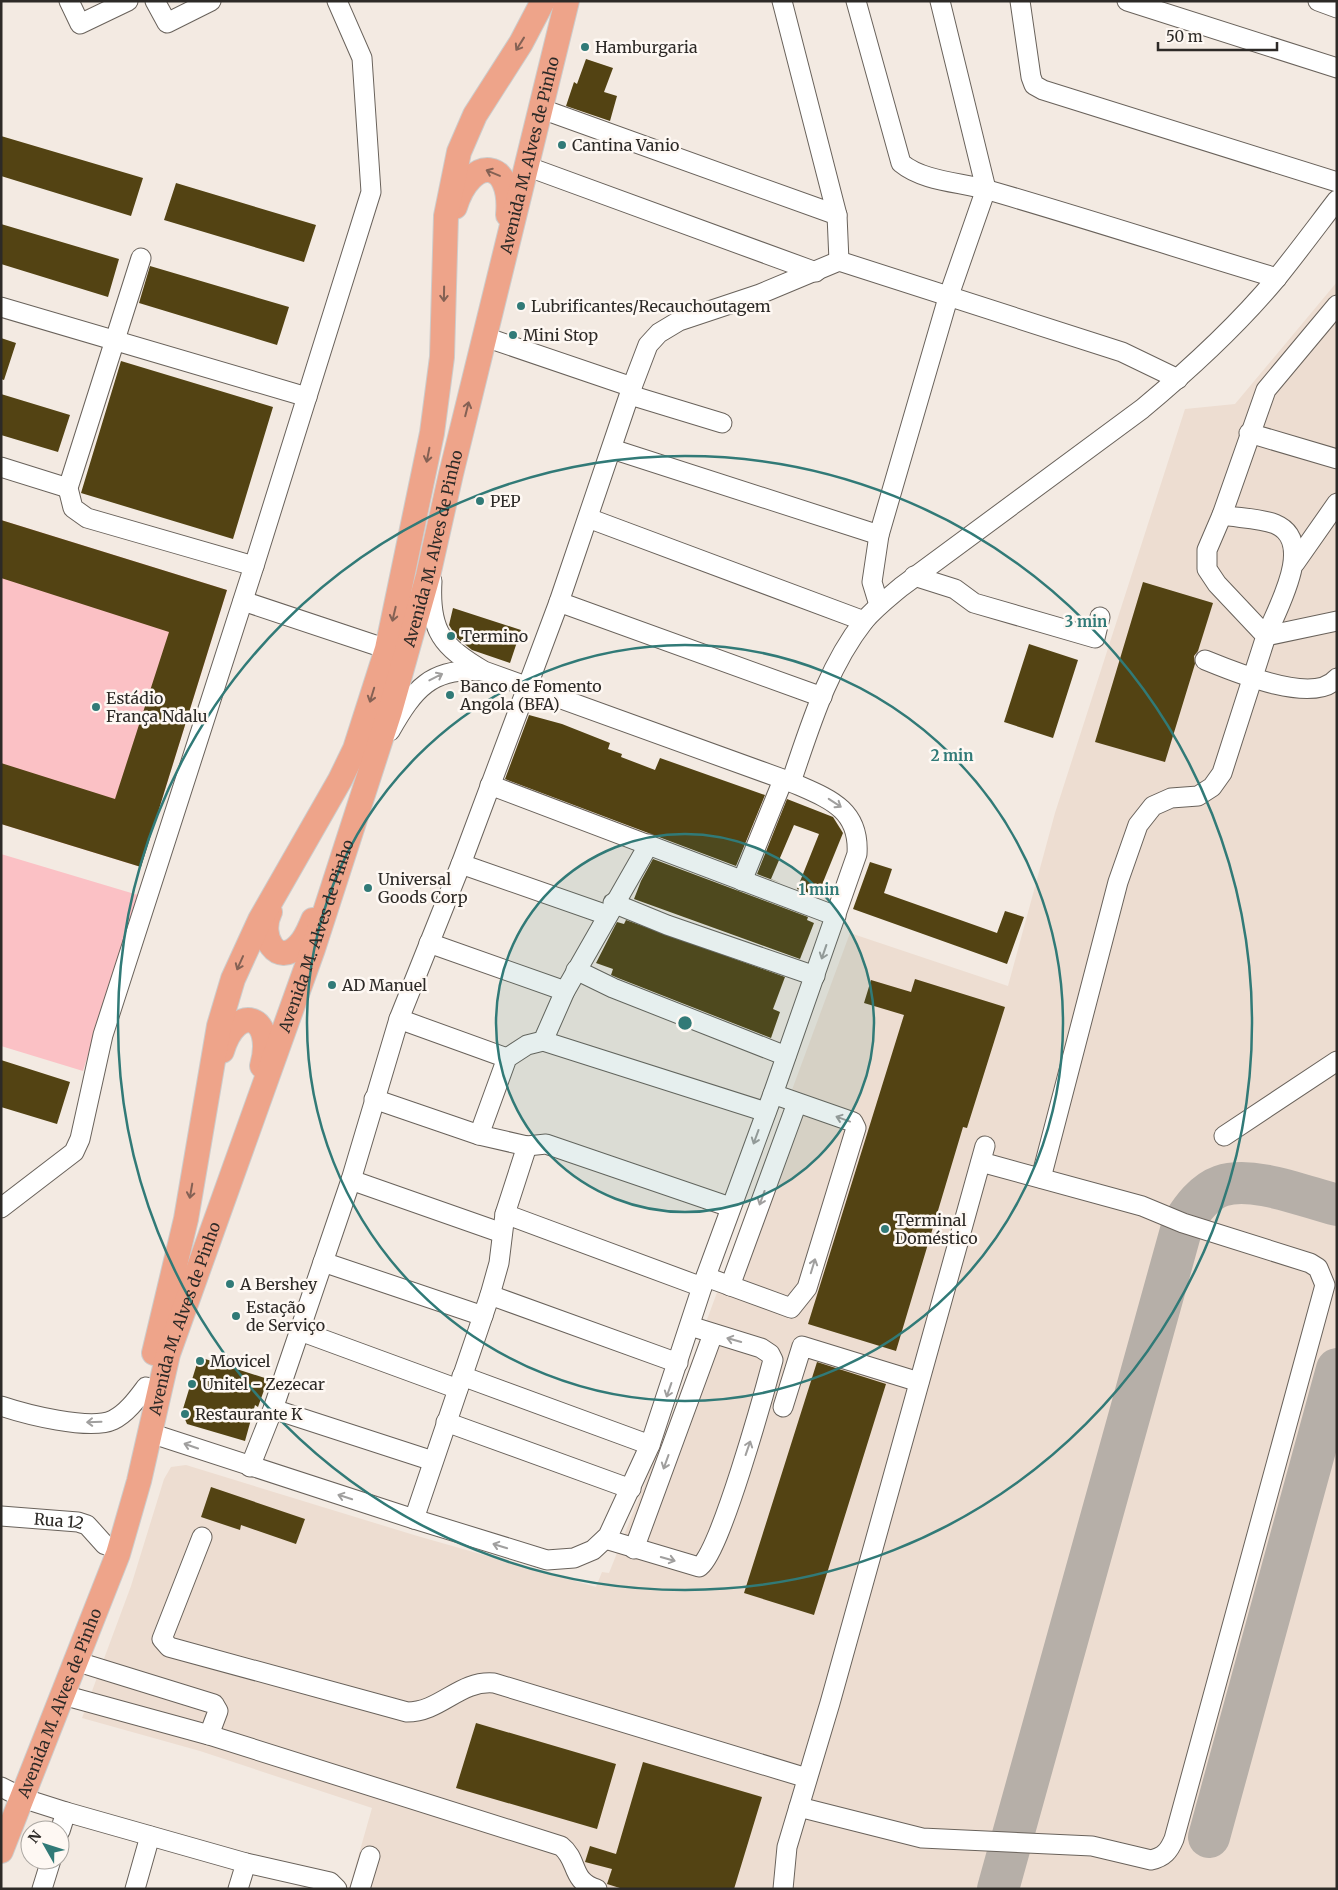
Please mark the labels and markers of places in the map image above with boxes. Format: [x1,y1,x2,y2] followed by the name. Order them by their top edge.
[595,37,698,57] place label: Hamburgaria
[579,41,591,53] marker: Hamburgaria
[572,135,679,155] place label: Cantina Vanio
[556,139,568,151] marker: Cantina Vanio
[531,296,771,316] place label: Lubrificantes/Recauchoutagem
[515,300,527,312] marker: Lubrificantes/Recauchoutagem
[523,325,598,345] place label: Mini Stop
[507,329,519,341] marker: Mini Stop
[490,491,520,511] place label: PEP
[474,495,486,507] marker: PEP
[461,626,528,646] place label: Termino
[445,630,457,642] marker: Termino
[459,676,602,714] place label: Banco de Fomento Angola (BFA)
[106,688,208,726] place label: Estádio França Ndalu
[444,689,456,701] marker: Banco de Fomento Angola (BFA)
[90,701,102,713] marker: Estádio França Ndalu
[378,869,468,907] place label: Universal Goods Corp
[362,882,374,894] marker: Universal Goods Corp
[341,975,427,995] place label: AD Manuel
[326,979,338,991] marker: AD Manuel
[676,1014,694,1032] centre of rings
[895,1210,978,1248] place label: Terminal Doméstico
[879,1223,891,1235] marker: Terminal Doméstico
[239,1274,318,1294] place label: A Bershey
[224,1278,236,1290] marker: A Bershey
[246,1297,325,1335] place label: Estação de Serviço
[230,1310,242,1322] marker: Estação de Serviço
[210,1351,270,1371] place label: Movicel
[194,1355,206,1367] marker: Movicel
[202,1374,325,1394] place label: Unitel - Zezecar
[186,1378,198,1390] marker: Unitel - Zezecar
[195,1404,303,1424] place label: Restaurante K
[179,1408,191,1420] marker: Restaurante K

